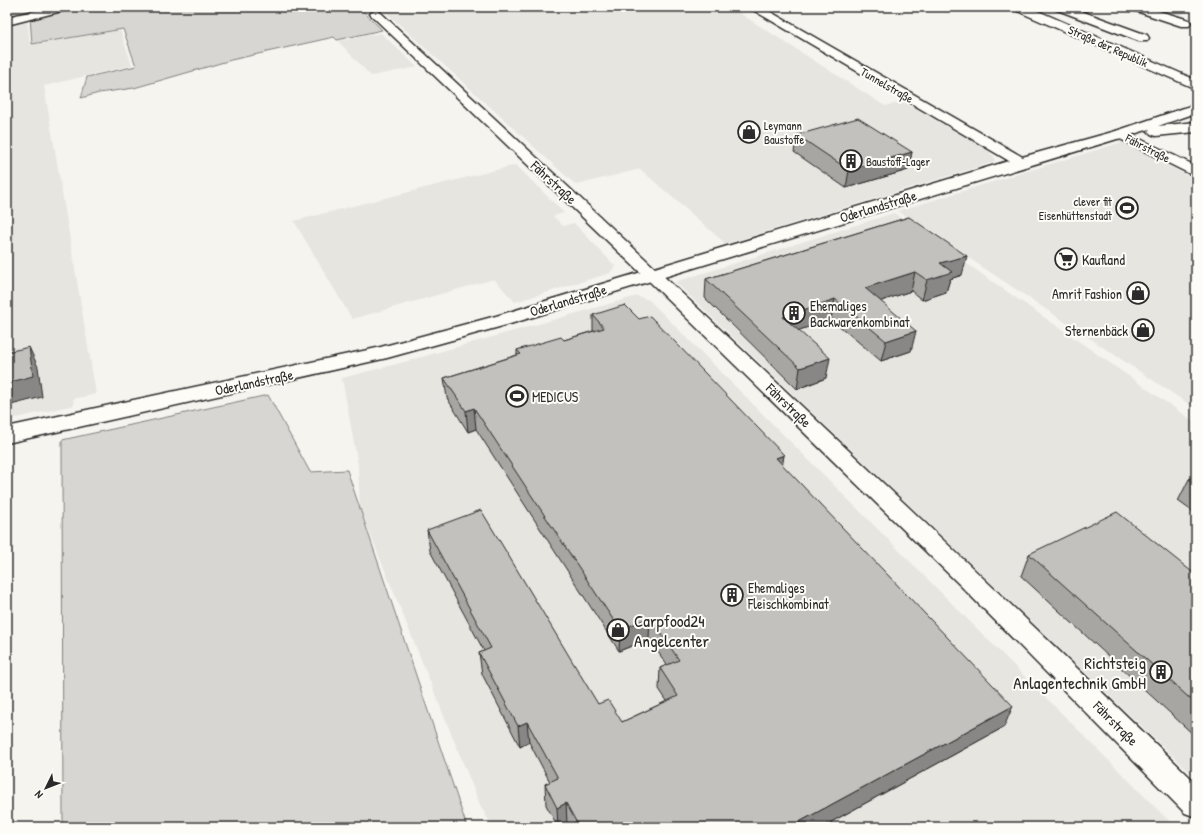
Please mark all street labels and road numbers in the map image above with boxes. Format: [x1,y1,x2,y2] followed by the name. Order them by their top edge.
[1065,21,1151,71] street label: Straße der Republik
[857,63,917,107] street label: Tunnelstraße
[1122,129,1173,167] street label: Fährstraße
[526,155,581,209] street label: Fährstraße
[837,185,919,228] street label: Oderlandstraße
[527,279,609,322] street label: Oderlandstraße
[213,364,295,401] street label: Oderlandstraße
[761,378,816,432] street label: Fährstraße
[1088,696,1143,751] street label: Fährstraße

